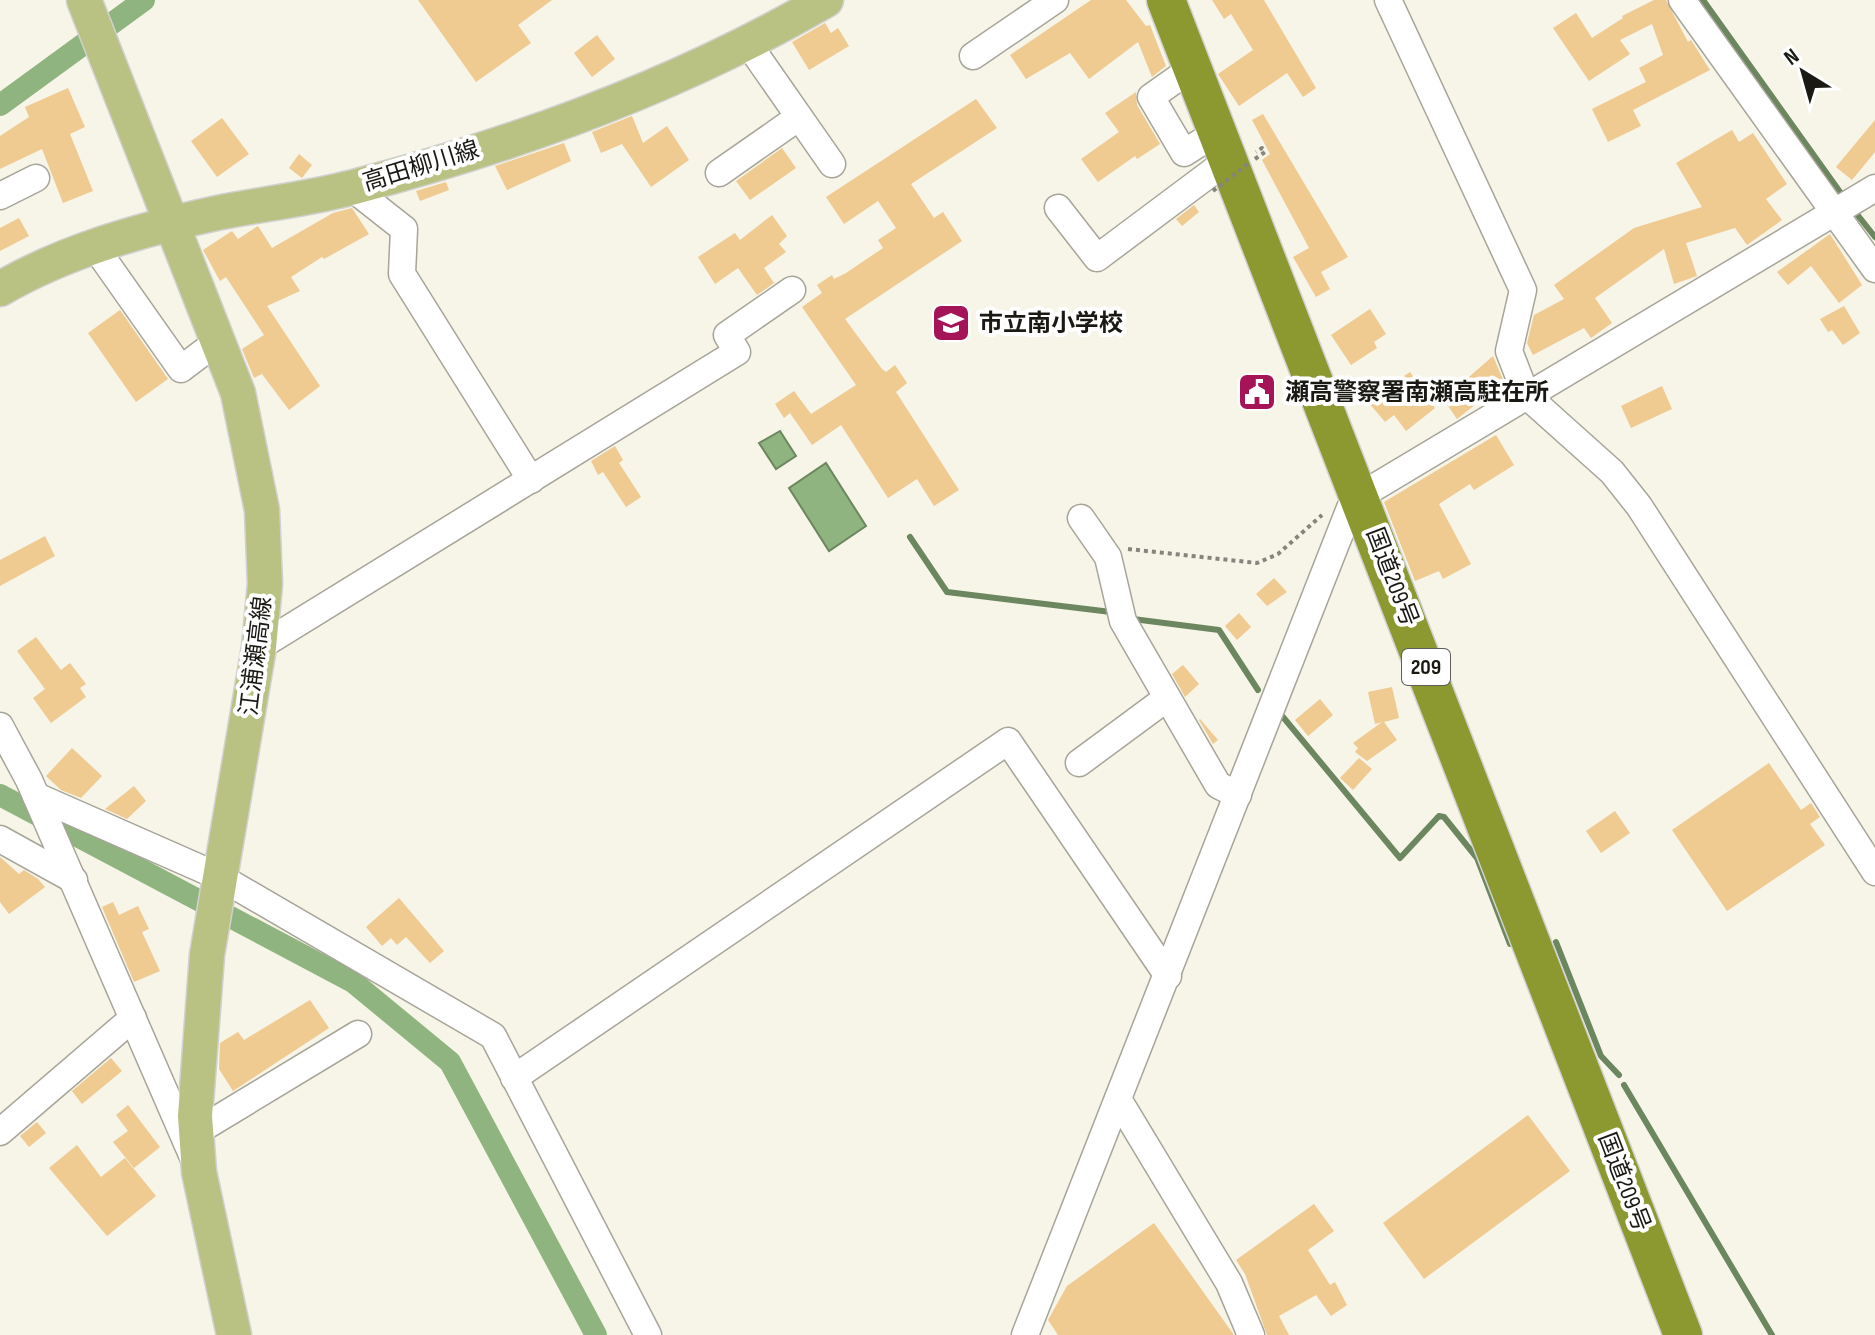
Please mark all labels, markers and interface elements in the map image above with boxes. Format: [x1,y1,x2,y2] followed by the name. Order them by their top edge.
[1763,32,1843,112] north arrow
[1779,43,1805,72] text: N
[359,135,483,197] street label: 高田柳川線
[930,302,972,344] school or university icon: 市立南小学校
[979,309,1123,338] place label: 市立南小学校
[1236,371,1278,413] public building icon: 瀬高警察署南瀬高駐在所
[1285,378,1549,407] place label: 瀬高警察署南瀬高駐在所
[1360,524,1424,630] street label: 国道209号
[234,595,278,717] street label: 江浦瀬高線
[1402,649,1450,685] road number: 209
[1592,1129,1656,1235] street label: 国道209号

